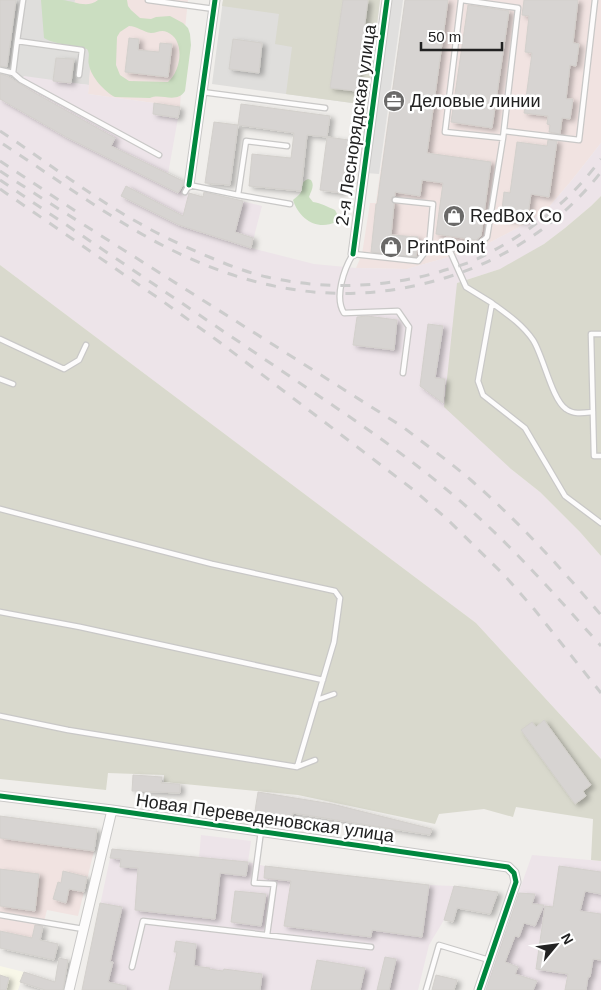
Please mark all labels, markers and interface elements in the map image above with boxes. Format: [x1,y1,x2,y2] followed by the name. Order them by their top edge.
[421,20,502,52] scale bar
[332,22,380,227] street label: 2-я Леснорядская улица
[428,28,461,45] text: 50 m
[382,89,406,113] office icon: Деловые линии
[410,91,540,111] place label: Деловые линии
[442,204,466,228] shop icon: RedBox Co
[470,206,562,226] place label: RedBox Co
[379,235,403,259] shop icon: PrintPoint
[407,237,485,257] place label: PrintPoint
[135,790,396,846] street label: Новая Переведеновская улица
[531,920,581,970] north arrow
[558,930,577,947] text: N

